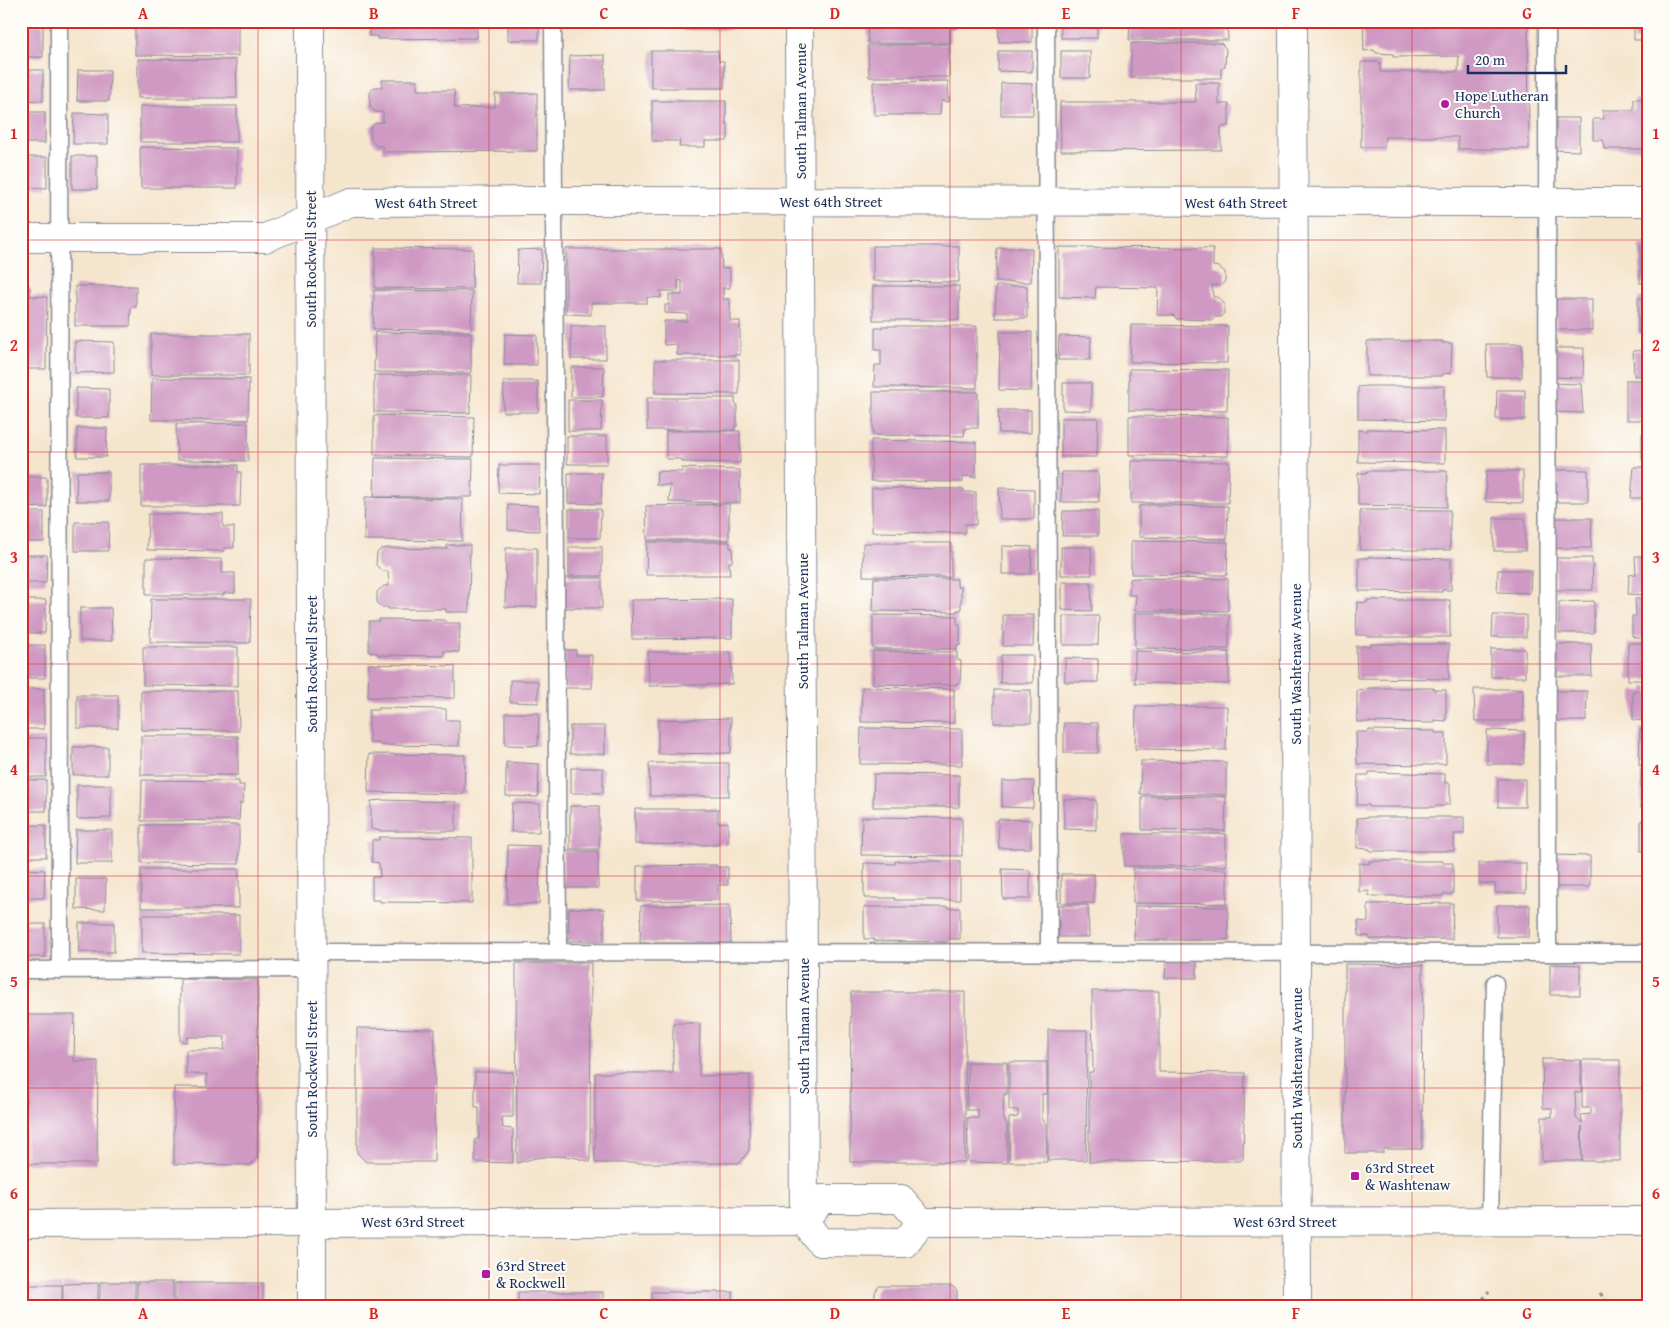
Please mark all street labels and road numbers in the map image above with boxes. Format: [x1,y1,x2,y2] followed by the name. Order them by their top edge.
[790,43,811,179] street label: South Talman Avenue
[300,190,321,328] street label: South Rockwell Street
[779,191,883,212] street label: West 64th Street
[374,192,478,213] street label: West 64th Street
[1184,192,1288,213] street label: West 64th Street
[792,553,813,689] street label: South Talman Avenue
[1285,583,1306,745] street label: South Washtenaw Avenue
[301,595,322,733] street label: South Rockwell Street
[793,958,814,1094] street label: South Talman Avenue
[1286,987,1307,1149] street label: South Washtenaw Avenue
[301,1000,322,1138] street label: South Rockwell Street
[361,1211,465,1232] street label: West 63rd Street
[1233,1211,1337,1232] street label: West 63rd Street

